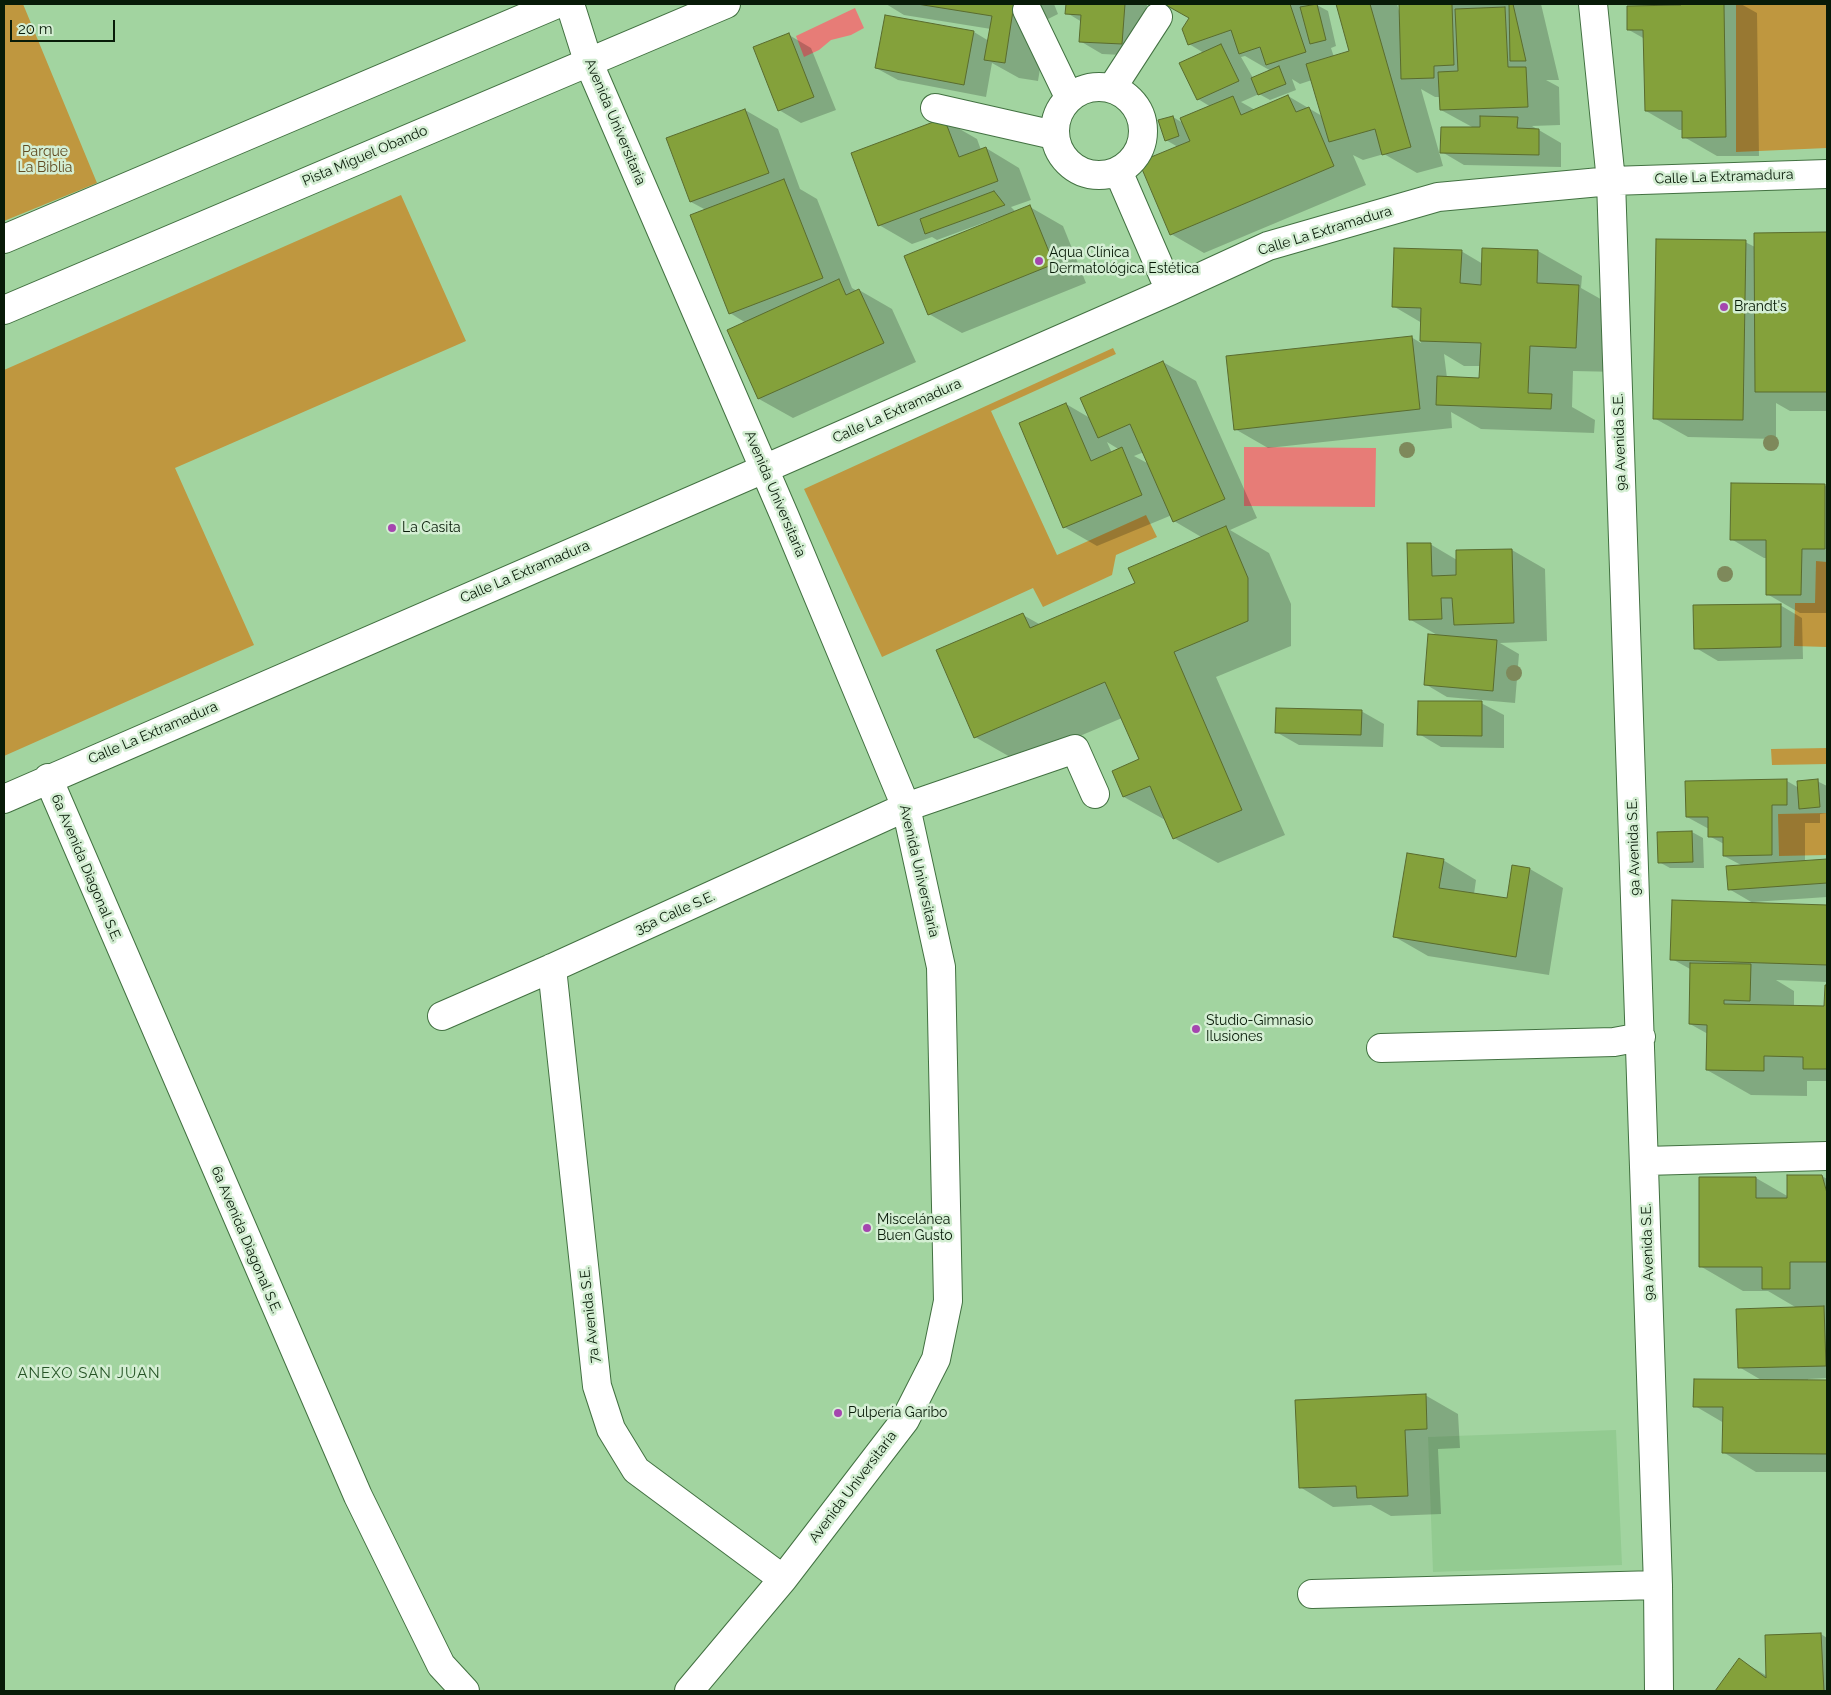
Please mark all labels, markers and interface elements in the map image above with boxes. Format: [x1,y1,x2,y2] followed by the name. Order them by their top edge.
[12,10,118,42] scale bar
[18,20,53,38] text: 20 m
[581,56,649,188] street label: Avenida Universitaria
[300,122,430,190] street label: Pista Miguel Obando
[18,144,72,176] park label: Parque La Biblia
[1654,166,1794,188] street label: Calle La Extramadura
[1256,203,1394,259] street label: Calle La Extramadura
[1049,245,1199,278] place label: Aqua Clínica Dermatológica Estética
[1033,255,1045,267] marker: Aqua Clínica Dermatológica Estética
[1734,299,1787,315] place label: Brandt's
[1718,301,1730,313] marker: Brandt's
[830,375,964,447] street label: Calle La Extramadura
[1610,393,1630,491] street label: 9a Avenida S.E.
[741,428,809,560] street label: Avenida Universitaria
[402,520,461,536] place label: La Casita
[386,522,398,534] marker: La Casita
[458,537,592,607] street label: Calle La Extramadura
[86,698,220,768] street label: Calle La Extramadura
[47,792,125,944] street label: 6a Avenida Diagonal S.E.
[1624,798,1644,896] street label: 9a Avenida S.E.
[896,803,942,939] street label: Avenida Universitaria
[633,888,717,938] street label: 35a Calle S.E.
[1206,1013,1313,1046] place label: Studio-Gimnasio Ilusiones
[1190,1023,1202,1035] marker: Studio-Gimnasio Ilusiones
[207,1164,285,1316] street label: 6a Avenida Diagonal S.E.
[1638,1203,1658,1301] street label: 9a Avenida S.E.
[877,1212,953,1244] place label: Miscelánea Buen Gusto
[861,1222,873,1234] marker: Miscelánea Buen Gusto
[577,1266,603,1364] street label: 7a Avenida S.E.
[16,1364,162,1382] district label: ANEXO SAN JUAN
[848,1405,947,1421] place label: Pulpería Garibo
[832,1407,844,1419] marker: Pulpería Garibo
[806,1428,900,1546] street label: Avenida Universitaria

